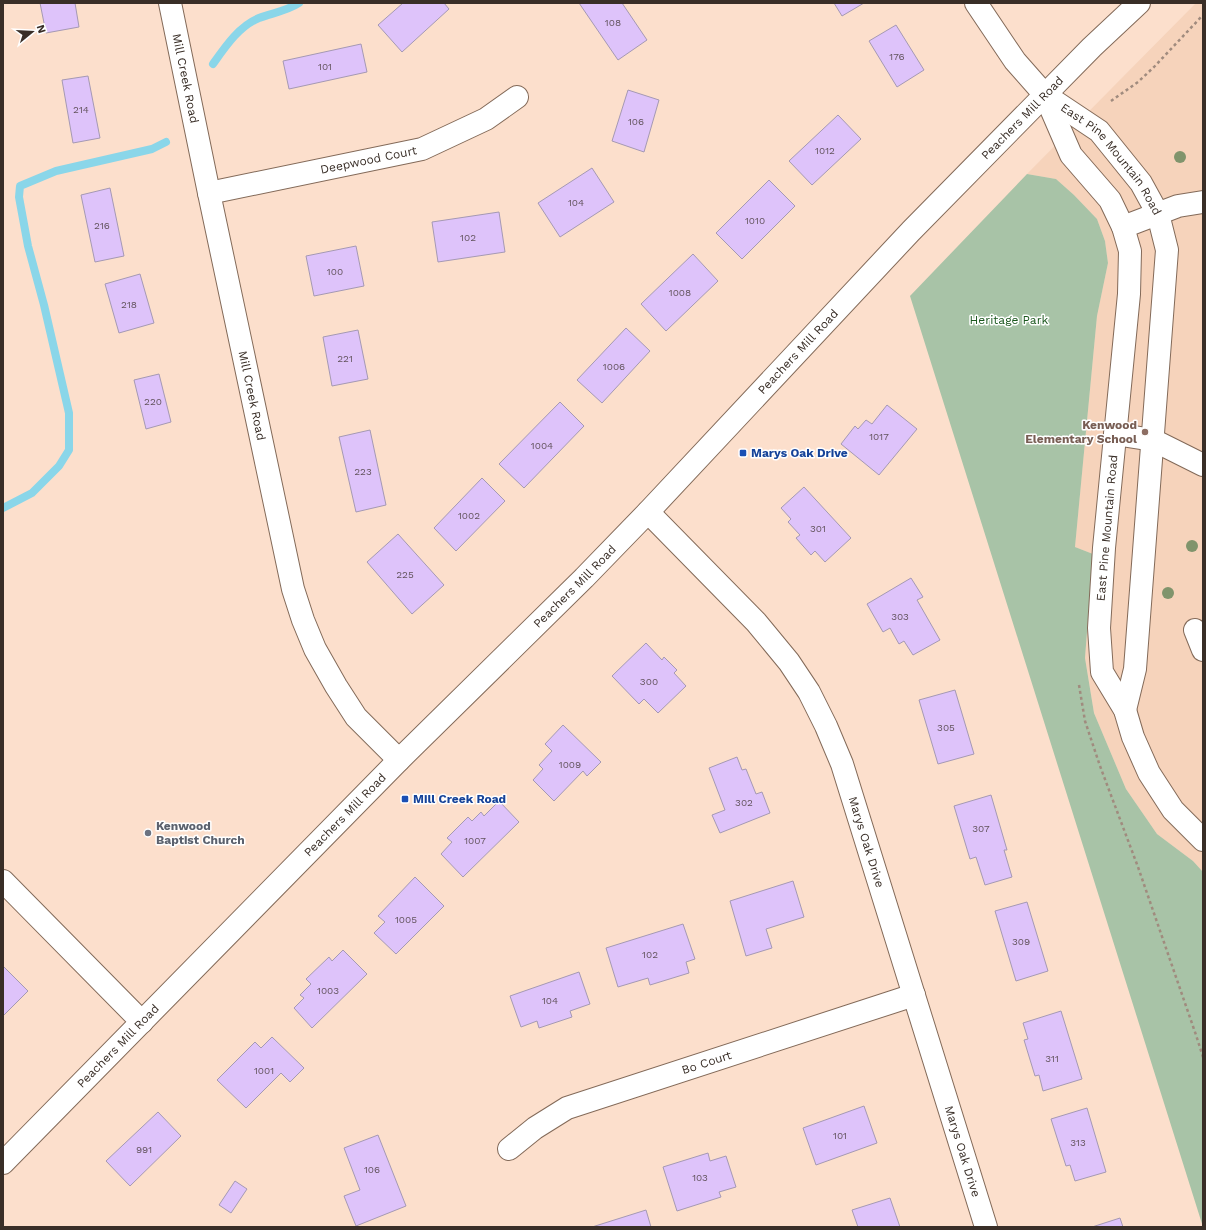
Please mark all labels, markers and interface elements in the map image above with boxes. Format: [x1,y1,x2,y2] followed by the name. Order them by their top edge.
[12,12,52,52] north arrow
[605,17,621,28] house number: 108
[34,23,48,35] text: N
[169,32,202,125] street label: Mill Creek Road
[889,51,905,62] house number: 176
[318,61,332,72] house number: 101
[978,73,1066,162] street label: Peachers Mill Road
[1058,100,1164,217] street label: East Pine Mountain Road
[73,104,89,115] house number: 214
[628,116,644,127] house number: 106
[319,143,418,177] street label: Deepwood Court
[815,145,835,156] house number: 1012
[568,197,584,208] house number: 104
[745,215,765,226] house number: 1010
[94,220,110,231] house number: 216
[460,232,476,243] house number: 102
[327,266,343,277] house number: 100
[669,287,691,298] house number: 1008
[121,299,137,310] house number: 218
[755,306,841,397] street label: Peachers Mill Road
[970,313,1049,327] park label: Heritage Park
[236,349,268,442] street label: Mill Creek Road
[337,353,353,364] house number: 221
[603,361,625,372] house number: 1006
[144,396,162,407] house number: 220
[1025,418,1137,446] place label: Kenwood Elementary School
[1140,427,1150,437] marker: Kenwood Elementary School
[869,431,889,442] house number: 1017
[531,440,553,451] house number: 1004
[751,446,848,460] place label: Marys Oak Drive
[738,448,748,458] marker: Marys Oak Drive
[1094,454,1120,602] street label: East Pine Mountain Road
[354,466,372,477] house number: 223
[458,510,480,521] house number: 1002
[810,523,826,534] house number: 301
[531,542,619,631] street label: Peachers Mill Road
[396,569,414,580] house number: 225
[891,611,909,622] house number: 303
[640,676,658,687] house number: 300
[937,722,955,733] house number: 305
[559,759,581,770] house number: 1009
[301,770,389,859] street label: Peachers Mill Road
[413,792,506,806] place label: Mill Creek Road
[400,794,410,804] marker: Mill Creek Road
[846,795,887,889] street label: Marys Oak Drive
[735,797,753,808] house number: 302
[156,819,245,847] place label: Kenwood Baptist Church
[972,823,990,834] house number: 307
[143,828,153,838] marker: Kenwood Baptist Church
[464,835,486,846] house number: 1007
[395,914,417,925] house number: 1005
[1012,936,1030,947] house number: 309
[642,949,658,960] house number: 102
[317,985,339,996] house number: 1003
[542,995,558,1006] house number: 104
[74,1002,162,1090] street label: Peachers Mill Road
[680,1048,733,1077] street label: Bo Court
[1045,1053,1059,1064] house number: 311
[254,1065,274,1076] house number: 1001
[942,1104,983,1199] street label: Marys Oak Drive
[833,1130,847,1141] house number: 101
[1070,1137,1086,1148] house number: 313
[136,1144,152,1155] house number: 991
[364,1164,380,1175] house number: 106
[692,1172,708,1183] house number: 103

